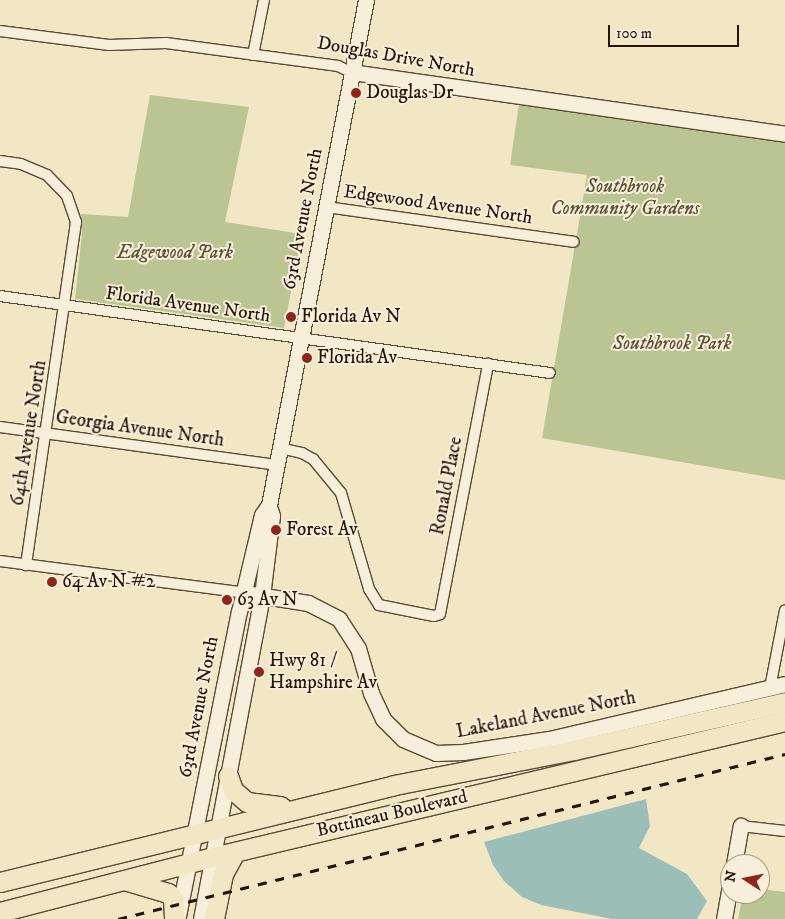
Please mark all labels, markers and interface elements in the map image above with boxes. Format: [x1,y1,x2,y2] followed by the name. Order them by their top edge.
[610,15,741,47] scale bar
[616,24,652,43] text: 100 m
[315,32,477,82] street label: Douglas Drive North
[366,82,453,104] place label: Douglas Dr
[350,87,362,99] marker: Douglas Dr
[278,146,328,292] street label: 63rd Avenue North
[551,176,699,220] park label: Southbrook Community Gardens
[342,180,534,230] street label: Edgewood Avenue North
[117,242,233,264] park label: Edgewood Park
[104,282,272,328] street label: Florida Avenue North
[301,306,401,328] place label: Florida Av N
[285,311,297,323] marker: Florida Av N
[613,333,731,355] park label: Southbrook Park
[317,347,397,369] place label: Florida Av
[301,352,313,364] marker: Florida Av
[6,358,52,508] street label: 64th Avenue North
[54,406,226,452] street label: Georgia Avenue North
[426,435,468,537] street label: Ronald Place
[286,519,358,541] place label: Forest Av
[270,524,282,536] marker: Forest Av
[62,571,155,593] place label: 64 Av N #2
[46,576,58,588] marker: 64 Av N #2
[237,589,298,611] place label: 63 Av N
[221,594,233,606] marker: 63 Av N
[174,634,224,780] street label: 63rd Avenue North
[269,650,377,694] place label: Hwy 81 / Hampshire Av
[253,666,265,678] marker: Hwy 81 / Hampshire Av
[454,686,638,744] street label: Lakeland Avenue North
[314,786,470,842] street label: Bottineau Boulevard
[720,854,770,904] north arrow
[721,869,741,884] text: N

